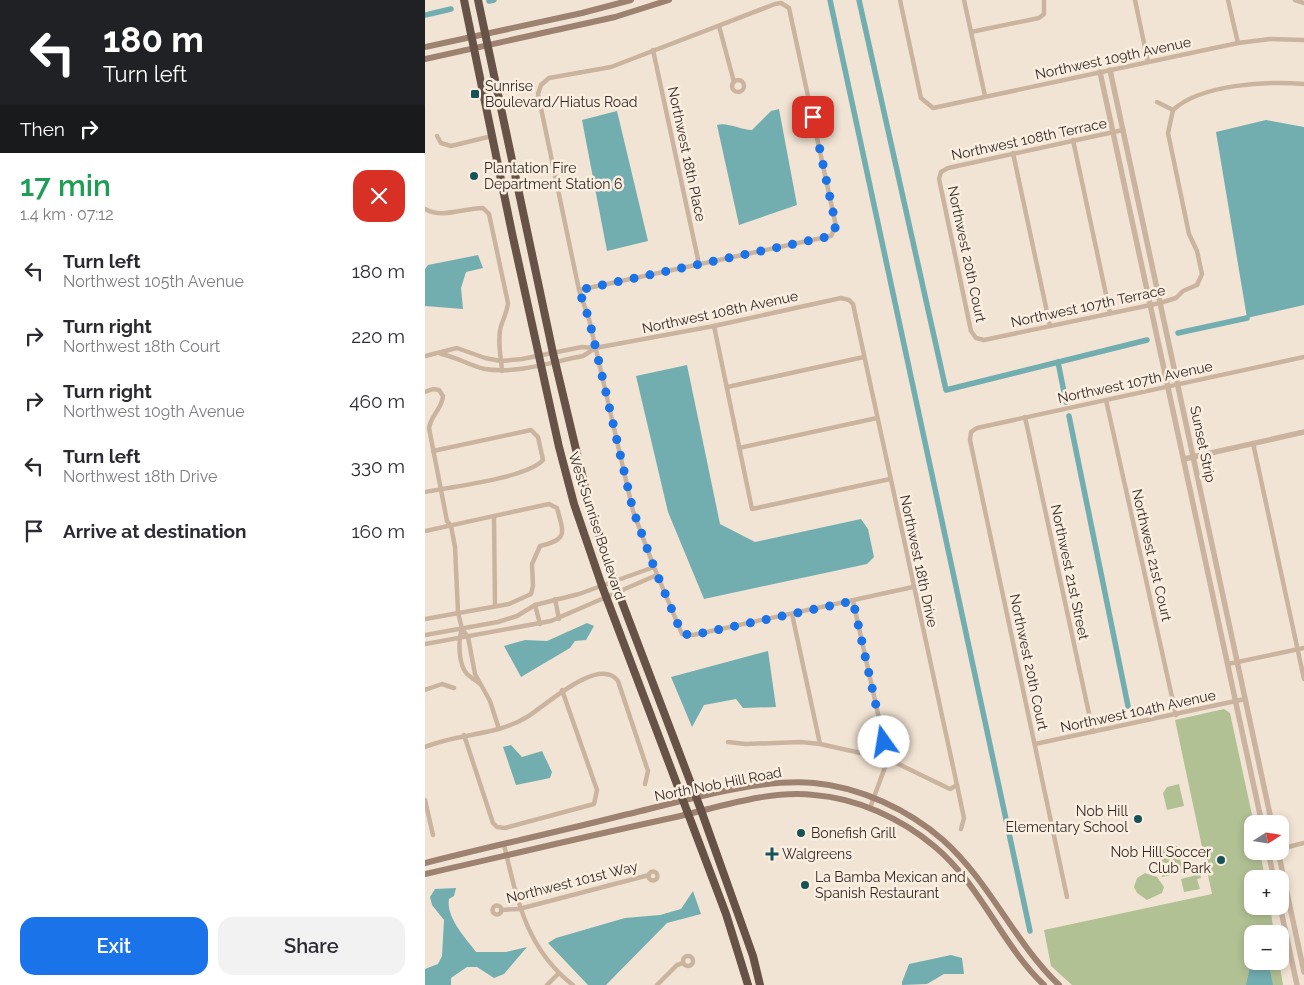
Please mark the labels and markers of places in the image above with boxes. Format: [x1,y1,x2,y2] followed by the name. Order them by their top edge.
[485,78,637,110] place label: Sunrise Boulevard/Hiatus Road
[469,88,481,100] marker: Sunrise Boulevard/Hiatus Road
[792,96,834,138] pin
[484,160,622,192] place label: Plantation Fire Department Station 6
[468,170,480,182] marker: Plantation Fire Department Station 6
[1005,803,1128,835] place label: Nob Hill Elementary School
[1132,813,1144,825] marker: Nob Hill Elementary School
[811,825,896,841] place label: Bonefish Grill
[795,827,807,839] marker: Bonefish Grill
[1110,844,1212,876] place label: Nob Hill Soccer Club Park
[782,846,852,862] place label: Walgreens
[766,848,778,860] marker: Walgreens
[1215,854,1227,866] marker: Nob Hill Soccer Club Park
[815,869,966,901] place label: La Bamba Mexican and Spanish Restaurant
[799,879,811,891] marker: La Bamba Mexican and Spanish Restaurant

